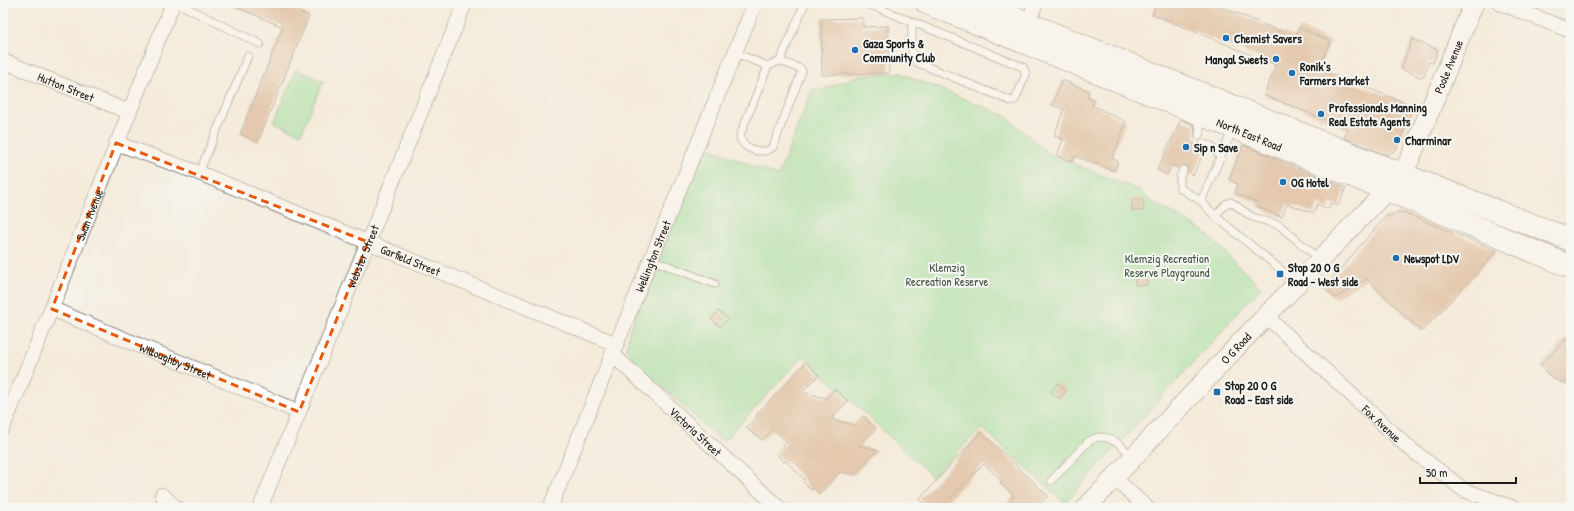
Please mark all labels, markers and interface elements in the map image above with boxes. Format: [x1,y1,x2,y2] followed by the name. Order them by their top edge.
[1234,30,1302,47] place label: Chemist Savers
[1221,33,1231,43] marker: Chemist Savers
[863,35,935,67] place label: Gaza Sports & Community Club
[1429,37,1467,96] street label: Poole Avenue
[850,45,860,55] marker: Gaza Sports & Community Club
[1205,51,1268,69] place label: Mangal Sweets
[1271,54,1281,64] marker: Mangal Sweets
[1299,58,1370,89] place label: Ronik’s Farmers Market
[35,67,98,106] street label: Hutton Street
[1287,68,1297,78] marker: Ronik’s Farmers Market
[1329,99,1428,131] place label: Professionals Manning Real Estate Agents
[1316,109,1326,119] marker: Professionals Manning Real Estate Agents
[1214,113,1285,155] street label: North East Road
[1405,132,1452,149] place label: Charminar
[1392,135,1402,145] marker: Charminar
[1194,139,1238,157] place label: Sip n Save
[1181,142,1191,152] marker: Sip n Save
[1291,174,1330,191] place label: OG Hotel
[1278,177,1288,187] marker: OG Hotel
[71,186,107,243] street label: Swan Avenue
[630,217,675,294] street label: Wellington Street
[342,221,383,290] street label: Webster Street
[378,240,444,280] street label: Garfield Street
[1124,250,1210,281] park label: Klemzig Recreation Reserve Playground
[1404,250,1459,268] place label: Newspot LDV
[1391,253,1401,263] marker: Newspot LDV
[906,259,989,290] park label: Klemzig Recreation Reserve
[1288,259,1359,290] place label: Stop 20 O G Road - West side
[1275,269,1285,279] marker: Stop 20 O G Road - West side
[1216,328,1255,368] street label: O G Road
[137,338,215,383] street label: Willoughby Street
[1225,377,1294,408] place label: Stop 20 O G Road - East side
[1212,387,1222,397] marker: Stop 20 O G Road - East side
[1358,400,1406,446] street label: Fox Avenue
[666,403,726,460] street label: Victoria Street
[1420,459,1516,485] scale bar
[1426,464,1447,481] text: 50 m

